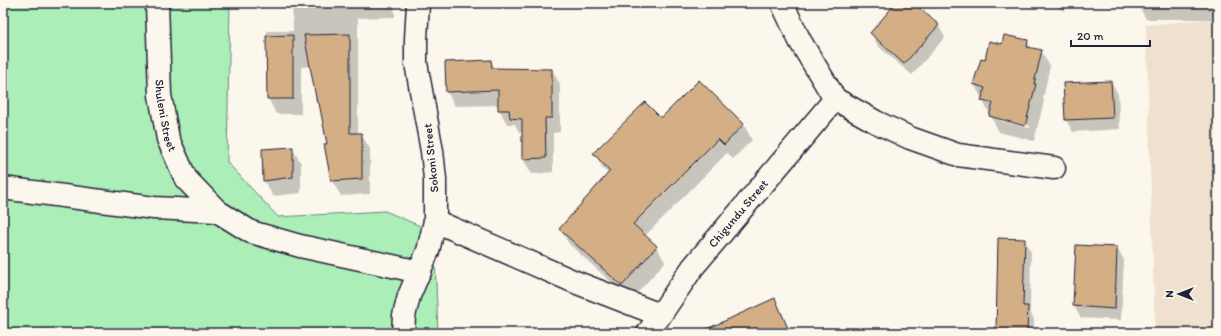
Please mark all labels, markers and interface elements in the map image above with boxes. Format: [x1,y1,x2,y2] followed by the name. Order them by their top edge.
[1071,22,1150,48] scale bar
[1077,29,1104,43] text: 20 m
[152,79,180,154] street label: Shuleni Street
[420,122,442,193] street label: Sokoni Street
[706,176,771,250] street label: Chigundu Street
[1159,274,1199,314] north arrow
[1163,290,1176,298] text: N

